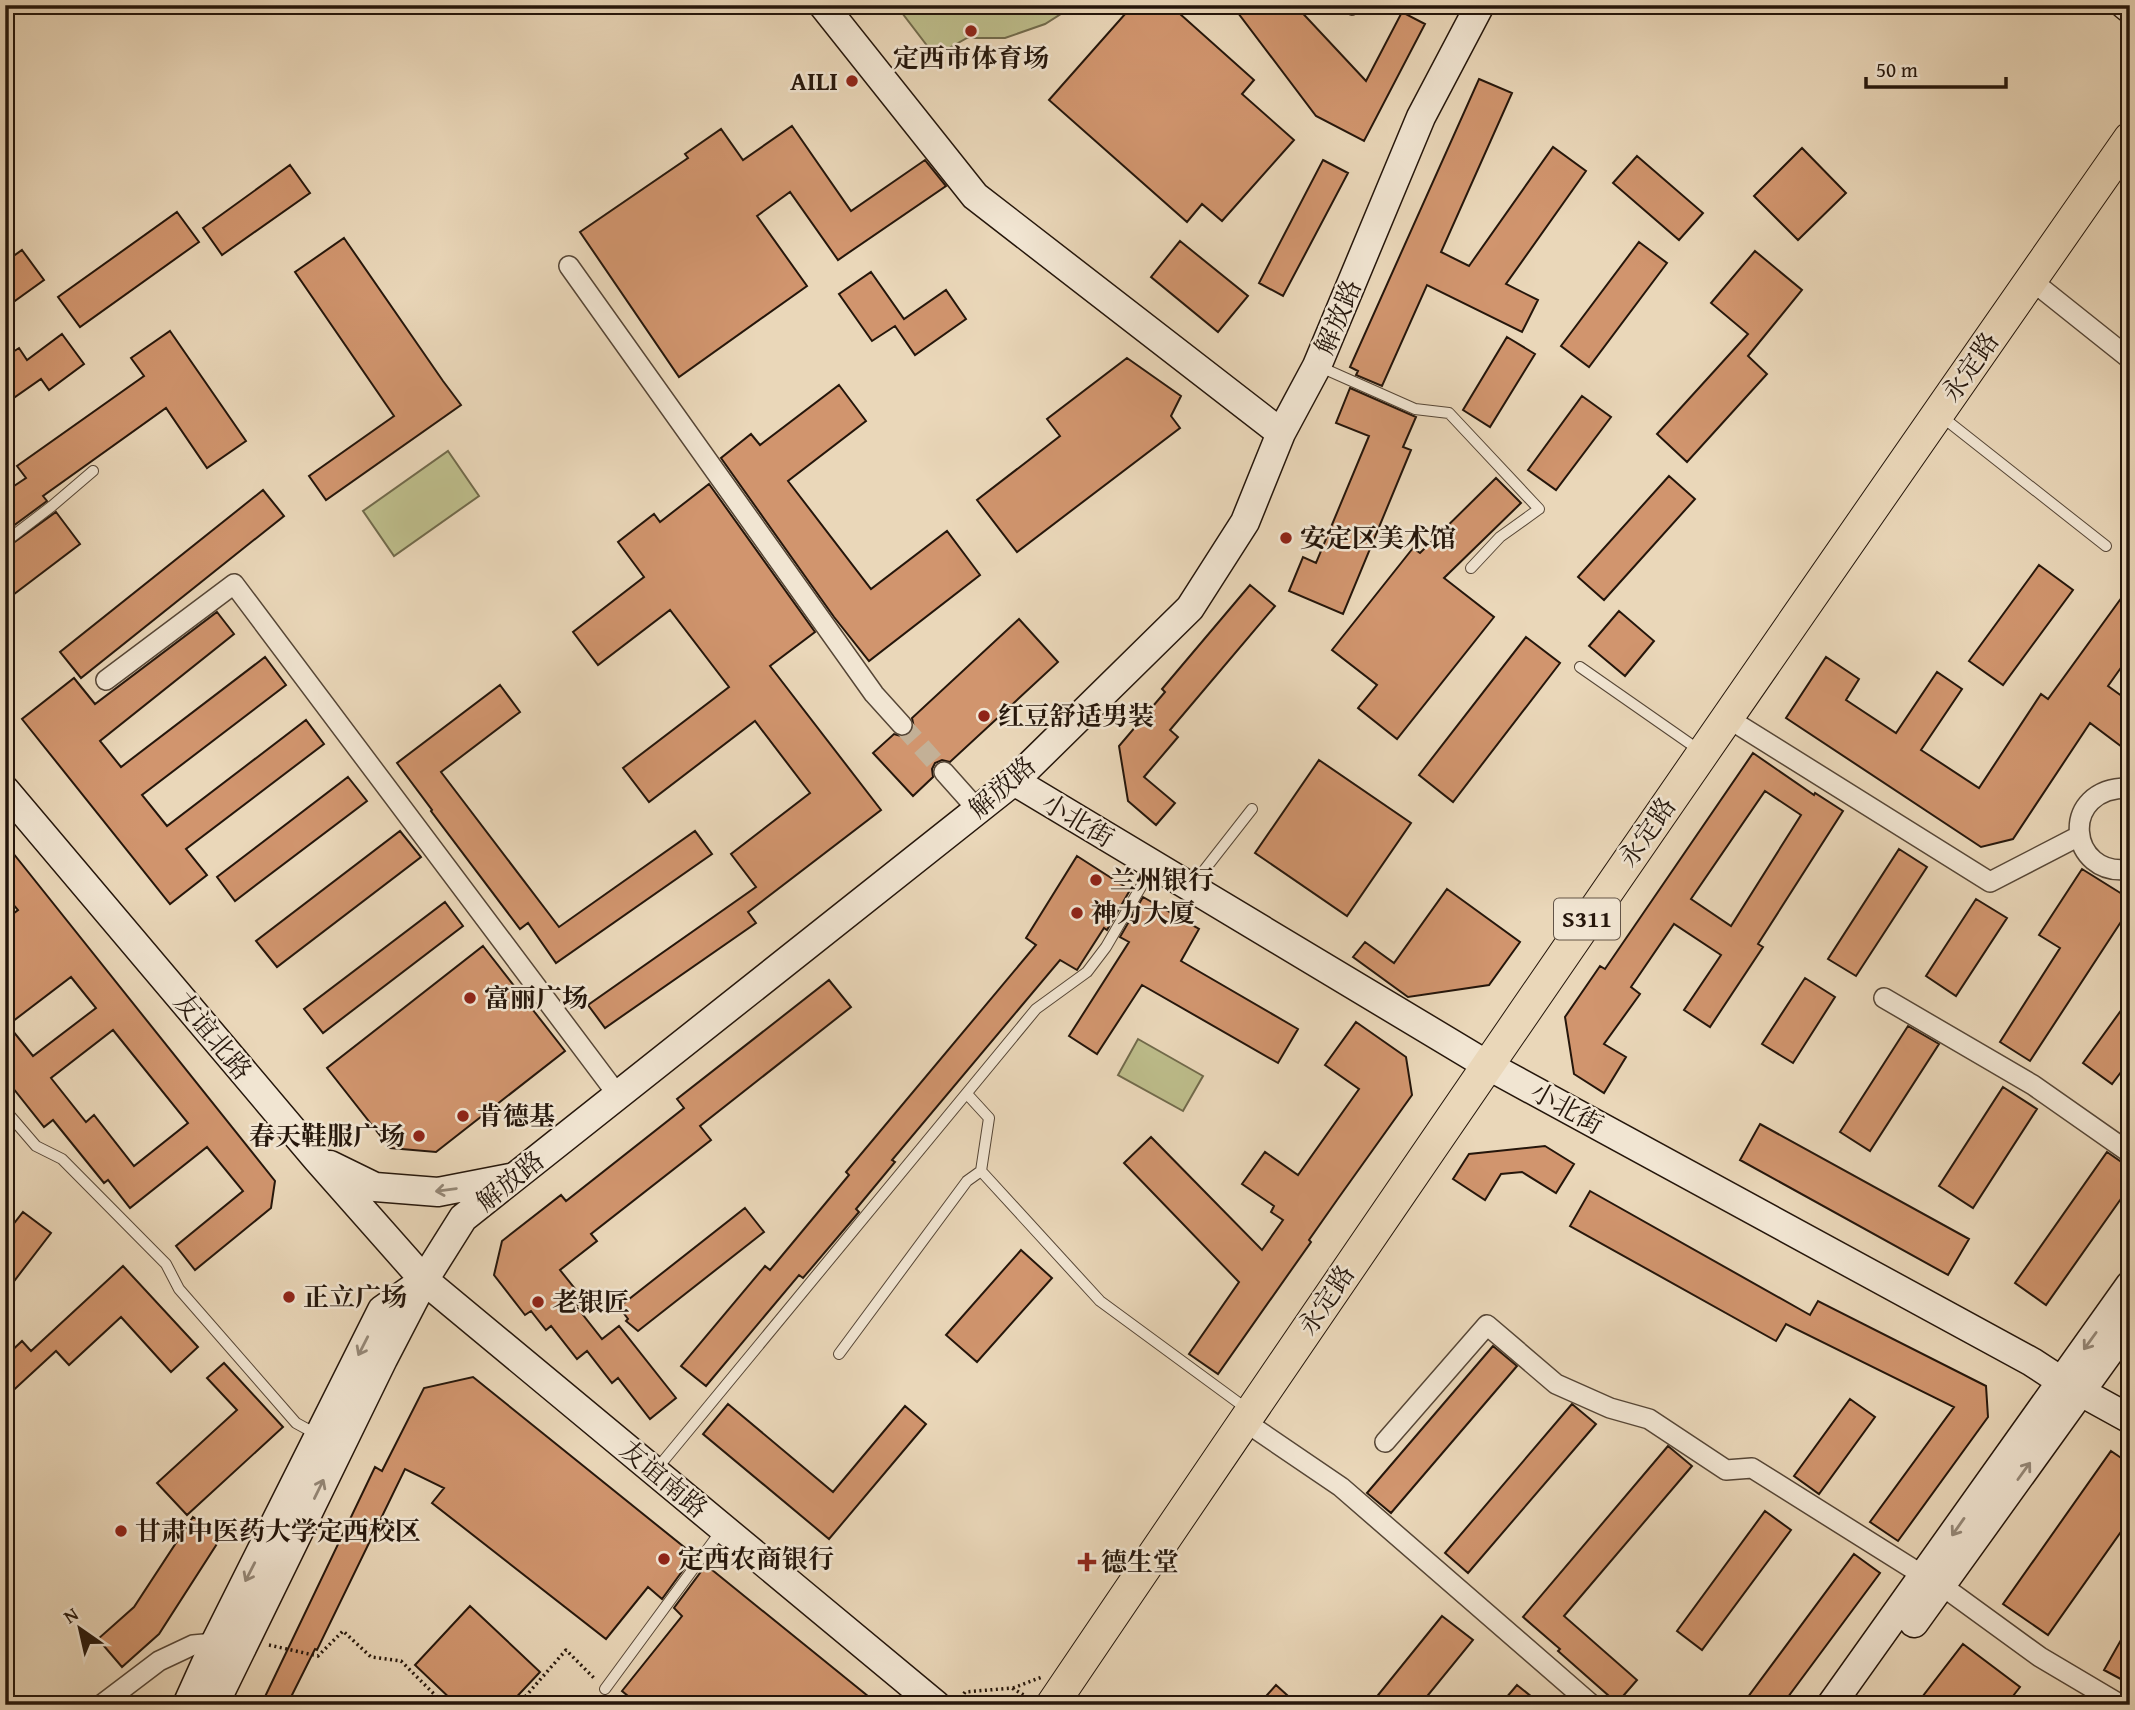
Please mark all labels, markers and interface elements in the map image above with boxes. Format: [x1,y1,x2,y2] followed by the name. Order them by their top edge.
[963,23,979,39] marker: 定西市体育场
[893,38,1049,77] place label: 定西市体育场
[1866,46,2006,90] scale bar
[1876,54,1918,85] text: 50 m
[790,61,838,100] place label: AILI
[844,73,860,89] marker: AILI
[1304,273,1371,360] street label: 解放路
[1931,324,2008,410] street label: 永定路
[1300,518,1456,557] place label: 安定区美术馆
[1278,530,1294,546] marker: 安定区美术馆
[998,696,1154,735] place label: 红豆舒适男装
[976,708,992,724] marker: 红豆舒适男装
[959,746,1044,827] street label: 解放路
[1035,783,1122,856] street label: 小北街
[1608,789,1685,875] street label: 永定路
[1110,860,1214,899] place label: 兰州银行
[1088,872,1104,888] marker: 兰州银行
[1091,893,1195,932] place label: 神力大厦
[1554,898,1620,939] road number: S311
[1069,905,1085,921] marker: 神力大厦
[484,978,588,1017] place label: 富丽广场
[165,983,262,1088] street label: 友谊北路
[462,990,478,1006] marker: 富丽广场
[1524,1072,1611,1144] street label: 小北街
[477,1096,555,1135] place label: 肯德基
[455,1108,471,1124] marker: 肯德基
[249,1116,405,1155] place label: 春天鞋服广场
[411,1128,427,1144] marker: 春天鞋服广场
[467,1141,552,1220] street label: 解放路
[435,1184,458,1197] one-way arrow
[1288,1256,1364,1343] street label: 永定路
[303,1277,407,1316] place label: 正立广场
[552,1282,630,1321] place label: 老银匠
[281,1289,297,1305] marker: 正立广场
[530,1294,546,1310] marker: 老银匠
[2083,1331,2097,1350] one-way arrow
[356,1336,370,1356] one-way arrow
[612,1430,717,1527] street label: 友谊南路
[2016,1462,2031,1481] one-way arrow
[313,1479,327,1500] one-way arrow
[135,1511,421,1550] place label: 甘肃中医药大学定西校区
[1951,1517,1965,1536] one-way arrow
[113,1523,129,1539] marker: 甘肃中医药大学定西校区
[678,1539,834,1578] place label: 定西农商银行
[1101,1542,1179,1581] place label: 德生堂
[656,1551,672,1567] marker: 定西农商银行
[1079,1554,1095,1570] marker: 德生堂
[243,1561,257,1582] one-way arrow
[46,1594,116,1664] north arrow
[57,1600,84,1630] text: N

